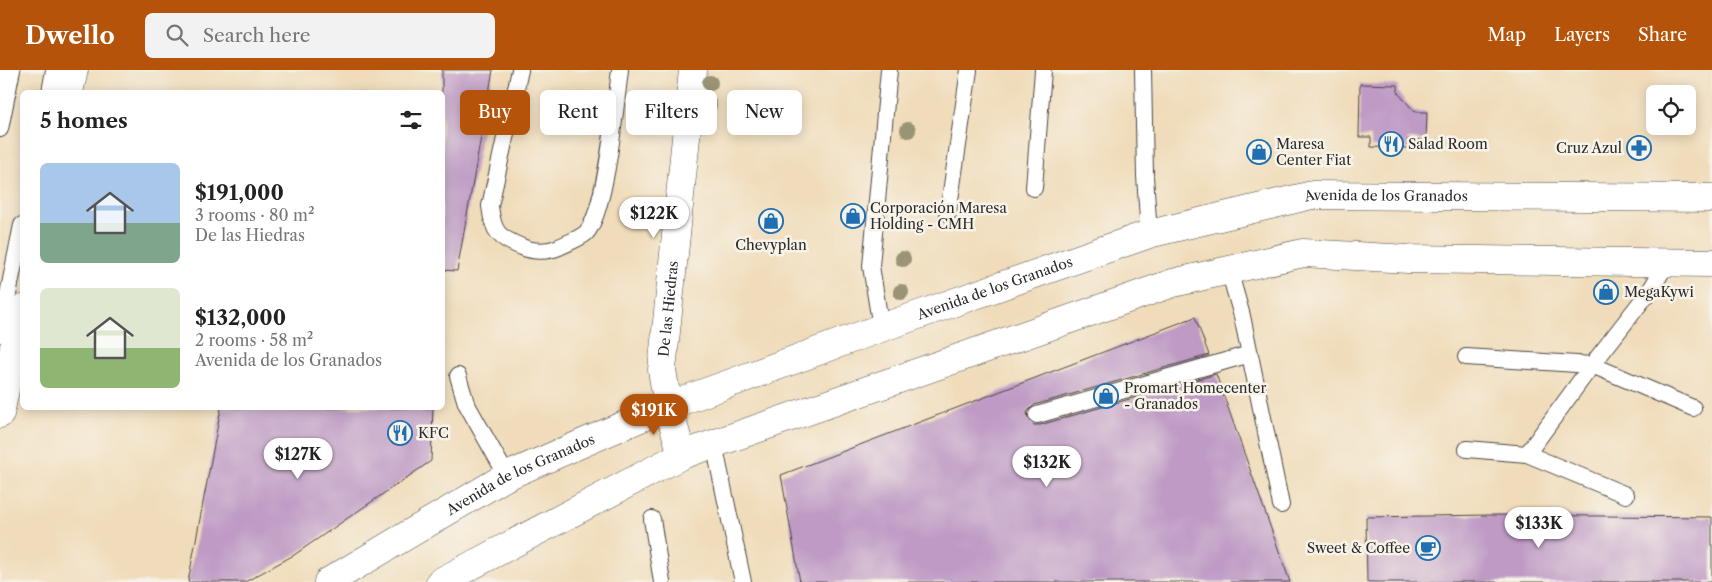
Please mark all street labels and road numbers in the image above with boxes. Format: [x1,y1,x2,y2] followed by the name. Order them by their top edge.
[1301,186,1468,206] street label: Avenida de los Granados
[914,253,1075,324] street label: Avenida de los Granados
[654,260,682,358] street label: De las Hiedras
[442,430,598,519] street label: Avenida de los Granados

